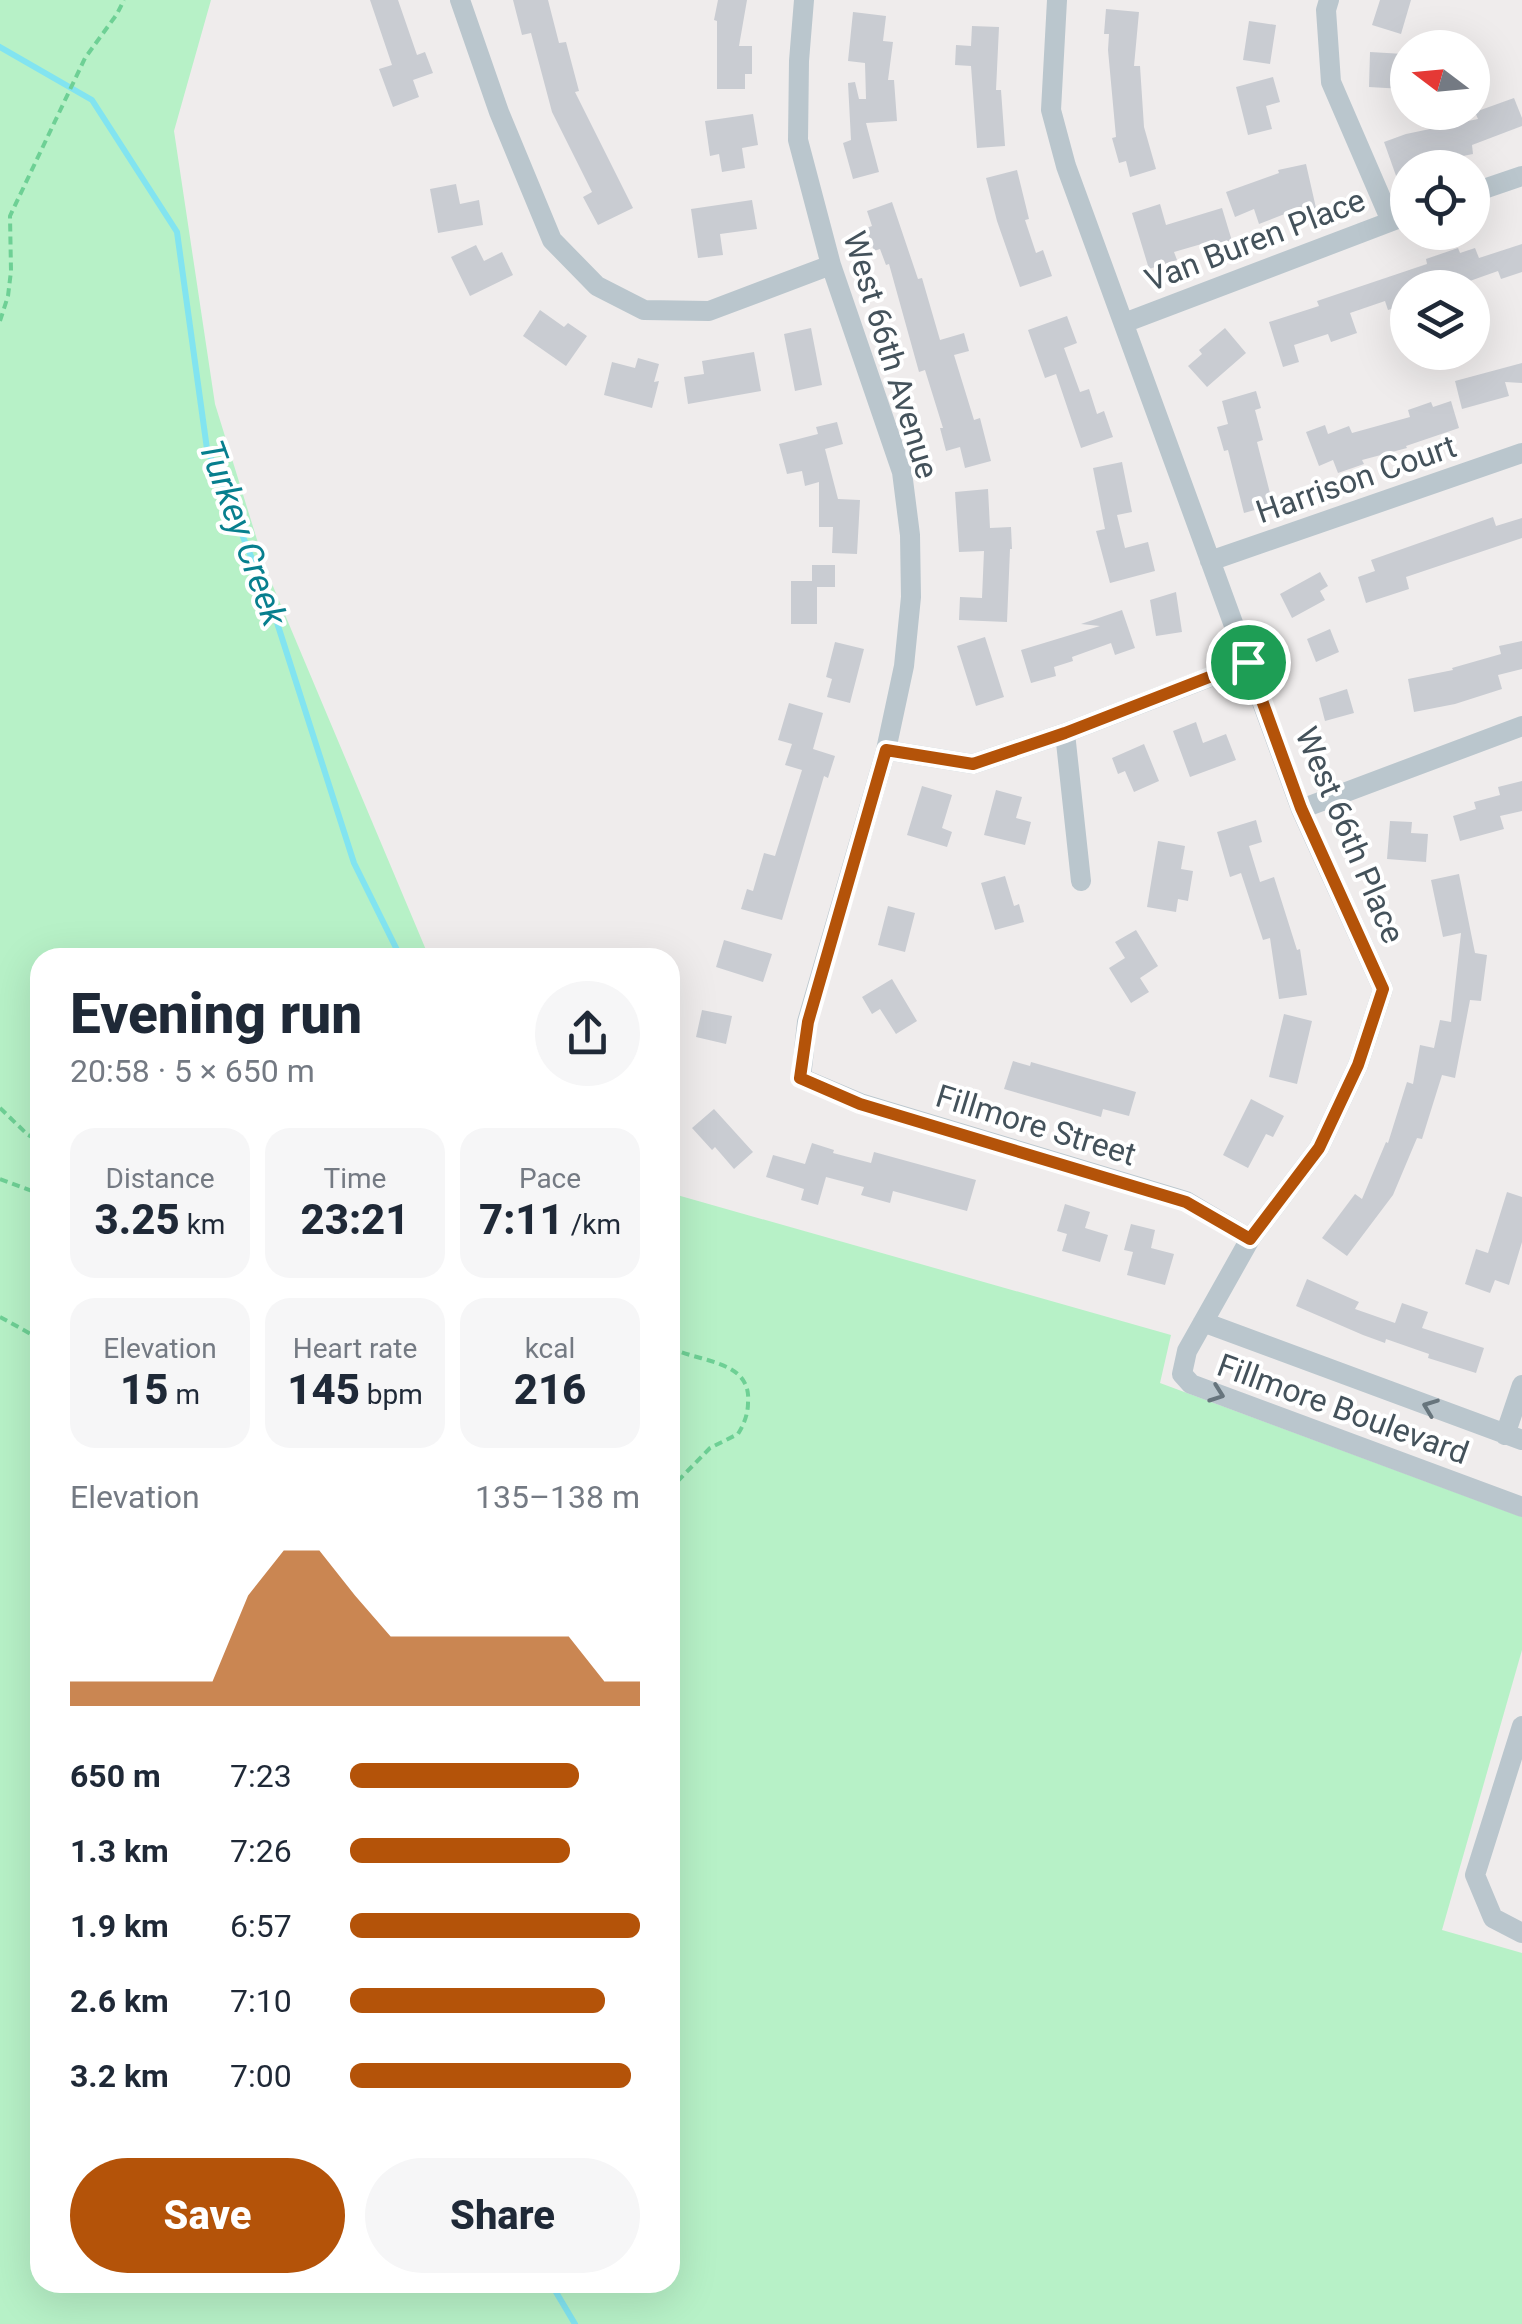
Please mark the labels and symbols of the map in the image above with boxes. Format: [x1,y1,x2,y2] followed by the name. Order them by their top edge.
[1390,30,1490,130] north arrow
[1140,181,1370,299] street label: Van Buren Place
[835,227,947,483] street label: West 66th Avenue
[1251,427,1461,531] street label: Harrison Court
[190,435,295,632] water label: Turkey Creek
[1206,620,1291,705] pin
[1287,721,1413,949] street label: West 66th Place
[931,1077,1141,1173] street label: Fillmore Street
[1212,1346,1474,1472] street label: Fillmore Boulevard
[1207,1382,1225,1402] one-way arrow
[1423,1399,1440,1419] one-way arrow

